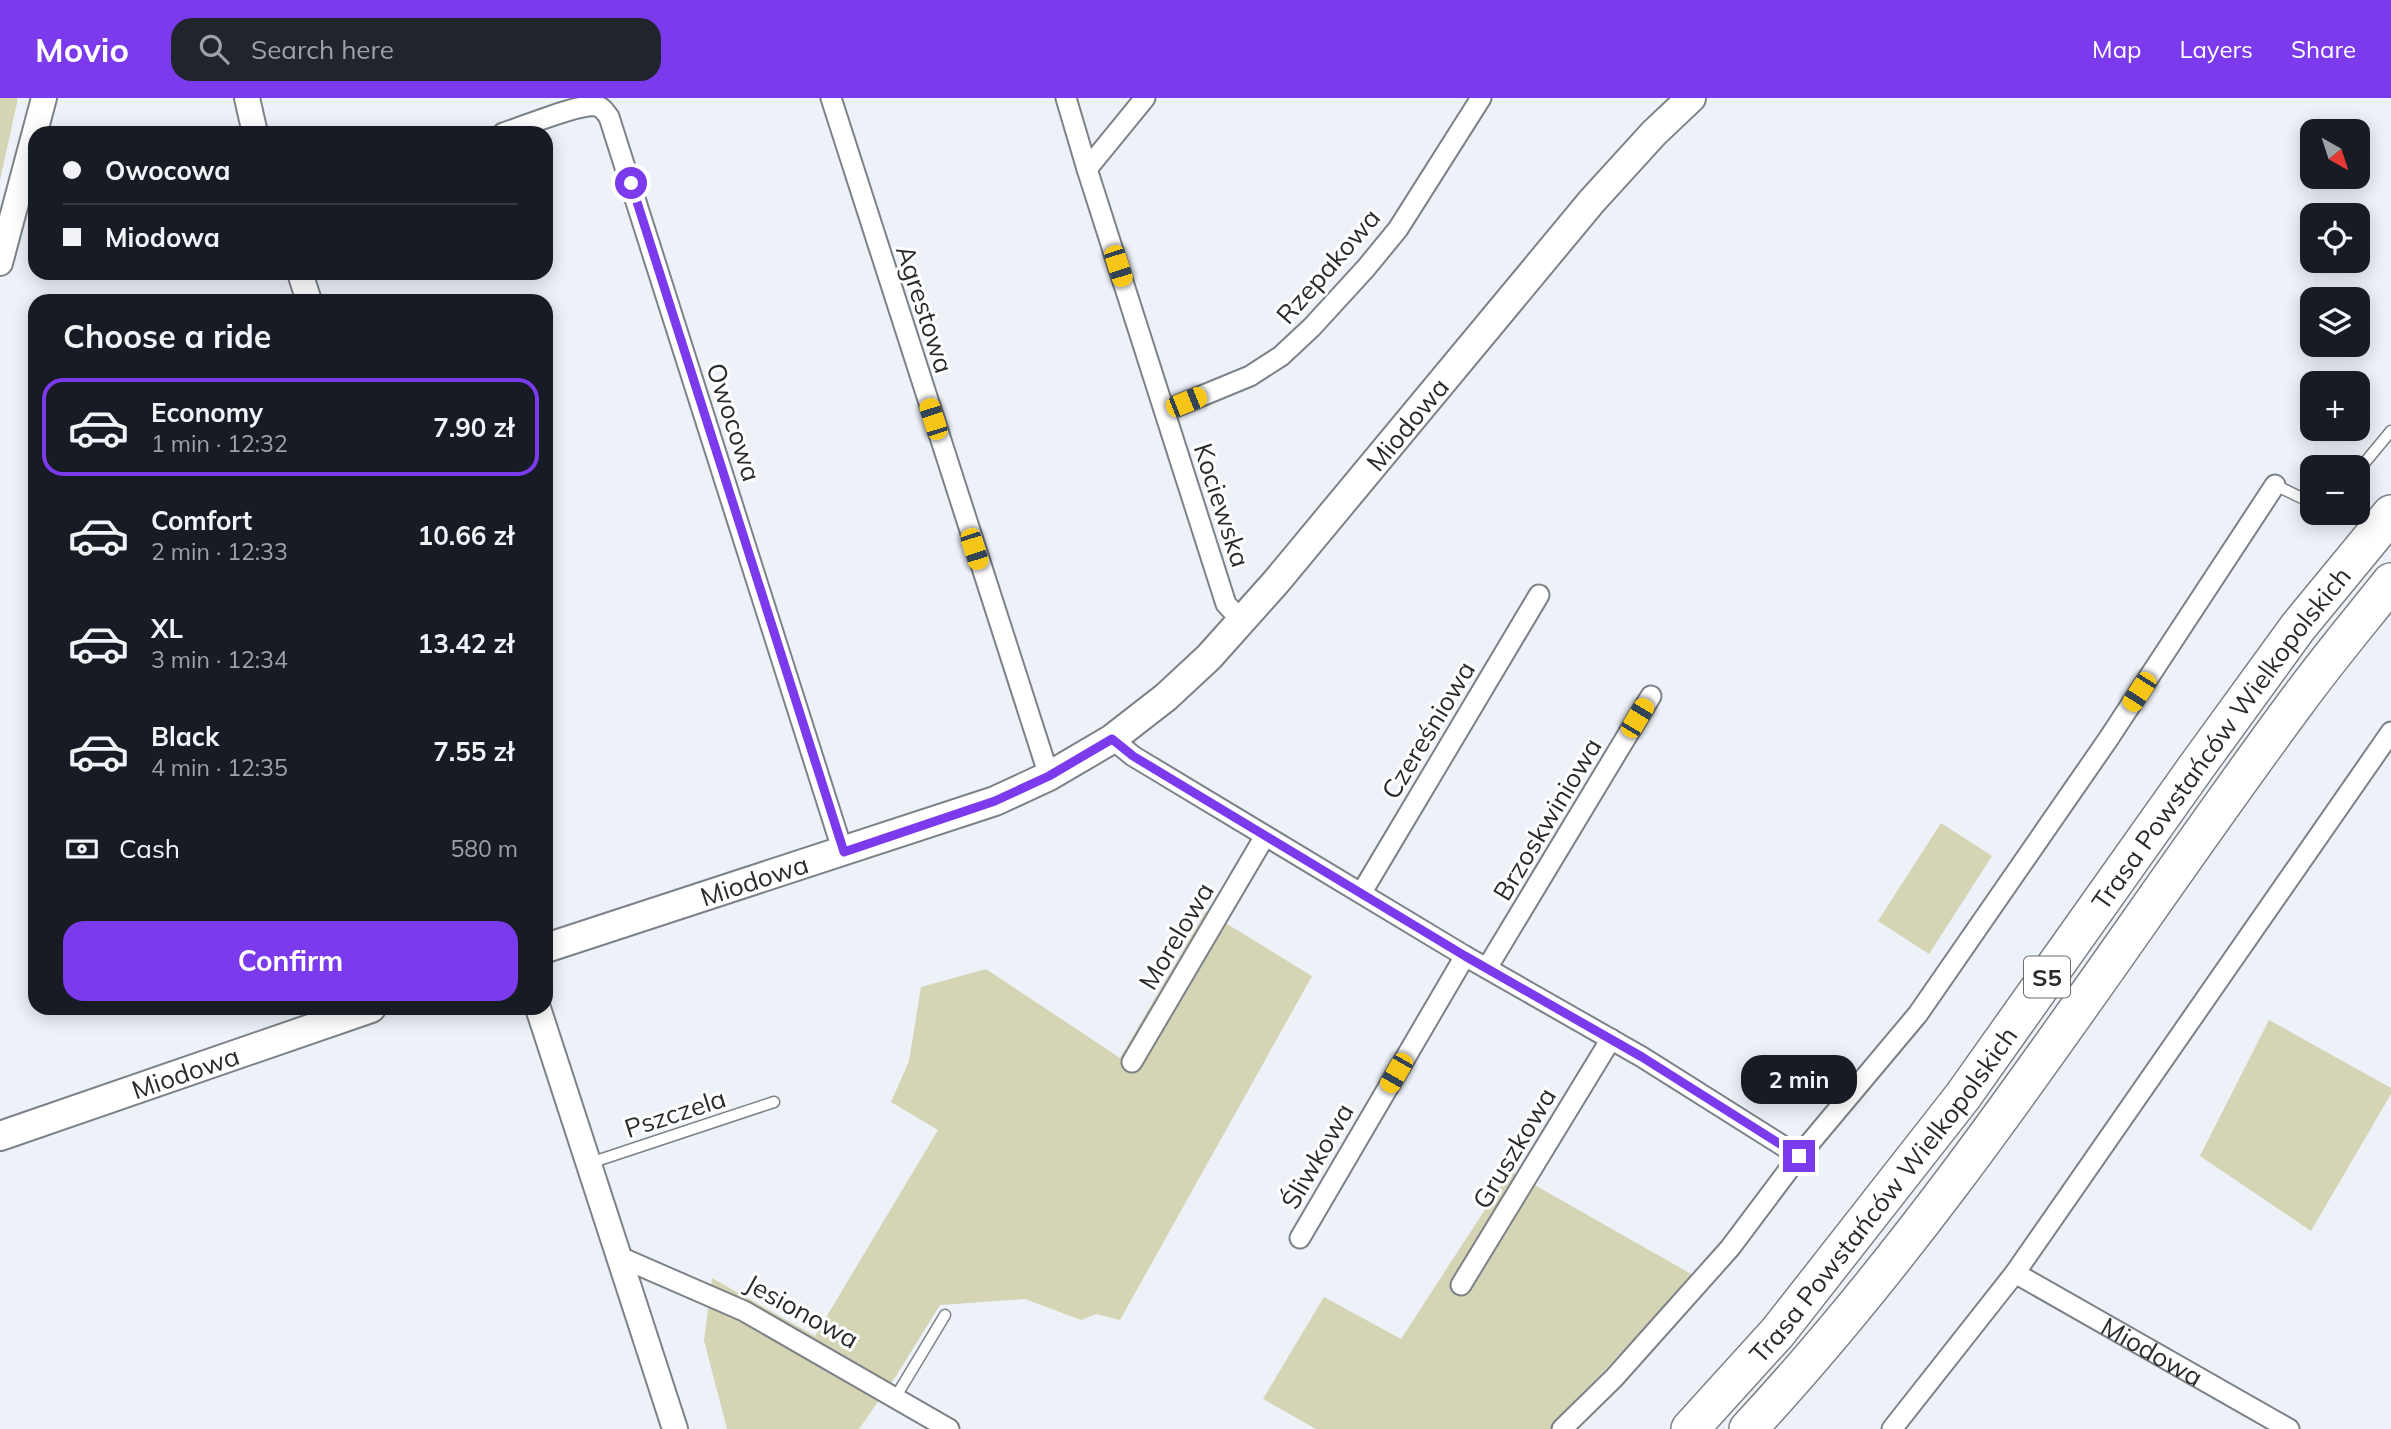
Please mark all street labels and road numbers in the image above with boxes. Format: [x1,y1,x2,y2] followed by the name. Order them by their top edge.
[1269,202,1387,330] street label: Rzepakowa
[889,241,961,377] street label: Agrestowa
[699,359,769,485] street label: Owocowa
[1359,371,1455,477] street label: Miodowa
[1187,439,1257,571] street label: Kociewska
[2084,560,2357,916] street label: Trasa Powstańców Wielkopolskich
[1374,655,1482,805] street label: Czereśniowa
[1485,732,1609,906] street label: Brzoskwiniowa
[696,847,812,913] street label: Miodowa
[1131,876,1221,996] street label: Morelowa
[2024,956,2070,998] road number: S5
[1742,1020,2024,1370] street label: Trasa Powstańców Wielkopolskich
[127,1038,243,1106] street label: Miodowa
[620,1081,730,1145] street label: Pszczela
[1465,1081,1563,1215] street label: Gruszkowa
[1274,1097,1360,1215] street label: Śliwkowa
[740,1266,864,1356] street label: Jesionowa
[2096,1309,2209,1393] street label: Miodowa

